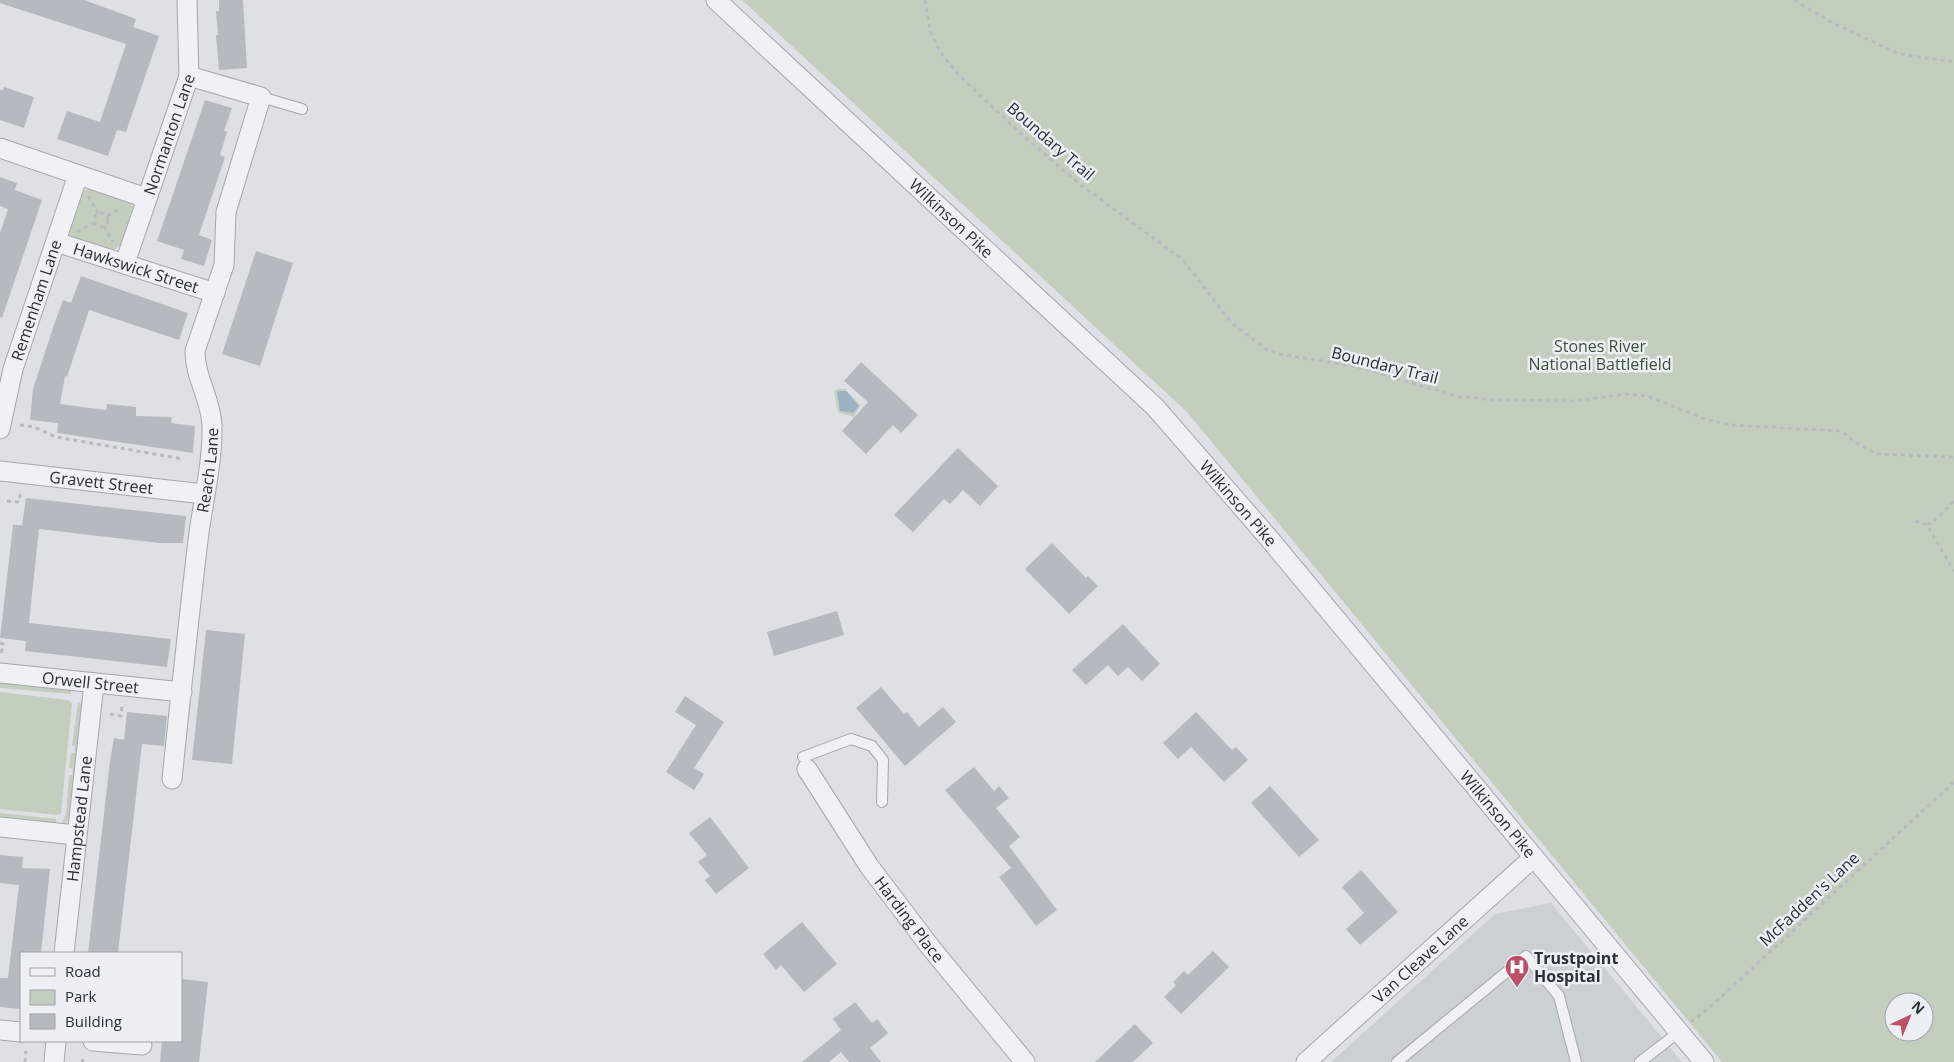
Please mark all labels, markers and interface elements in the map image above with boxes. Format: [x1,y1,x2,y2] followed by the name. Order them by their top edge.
[138,71,200,198] street label: Normanton Lane
[1003,97,1099,185] street label: Boundary Trail
[905,174,998,263] street label: Wilkinson Pike
[6,237,67,363] street label: Remenham Lane
[70,237,202,298] street label: Hawkswick Street
[1528,335,1672,375] park label: Stones River National Battlefield
[1329,341,1441,389] street label: Boundary Trail
[191,428,223,514] street label: Reach Lane
[1195,455,1282,551] street label: Wilkinson Pike
[48,466,155,499] street label: Gravett Street
[41,666,140,698] street label: Orwell Street
[61,755,97,883] street label: Hampstead Lane
[1455,766,1541,862] street label: Wilkinson Pike
[1754,847,1864,951] street label: McFadden's Lane
[870,872,949,967] street label: Harding Place
[1368,910,1473,1008] street label: Van Cleave Lane
[1534,947,1618,987] place label: Trustpoint Hospital
[20,952,182,1042] legend
[1504,954,1530,988] hospital icon: Trustpoint Hospital
[65,961,101,981] text: Road
[65,986,96,1006] text: Park
[1884,992,1934,1042] north arrow
[1908,996,1929,1018] text: N
[65,1011,122,1031] text: Building

